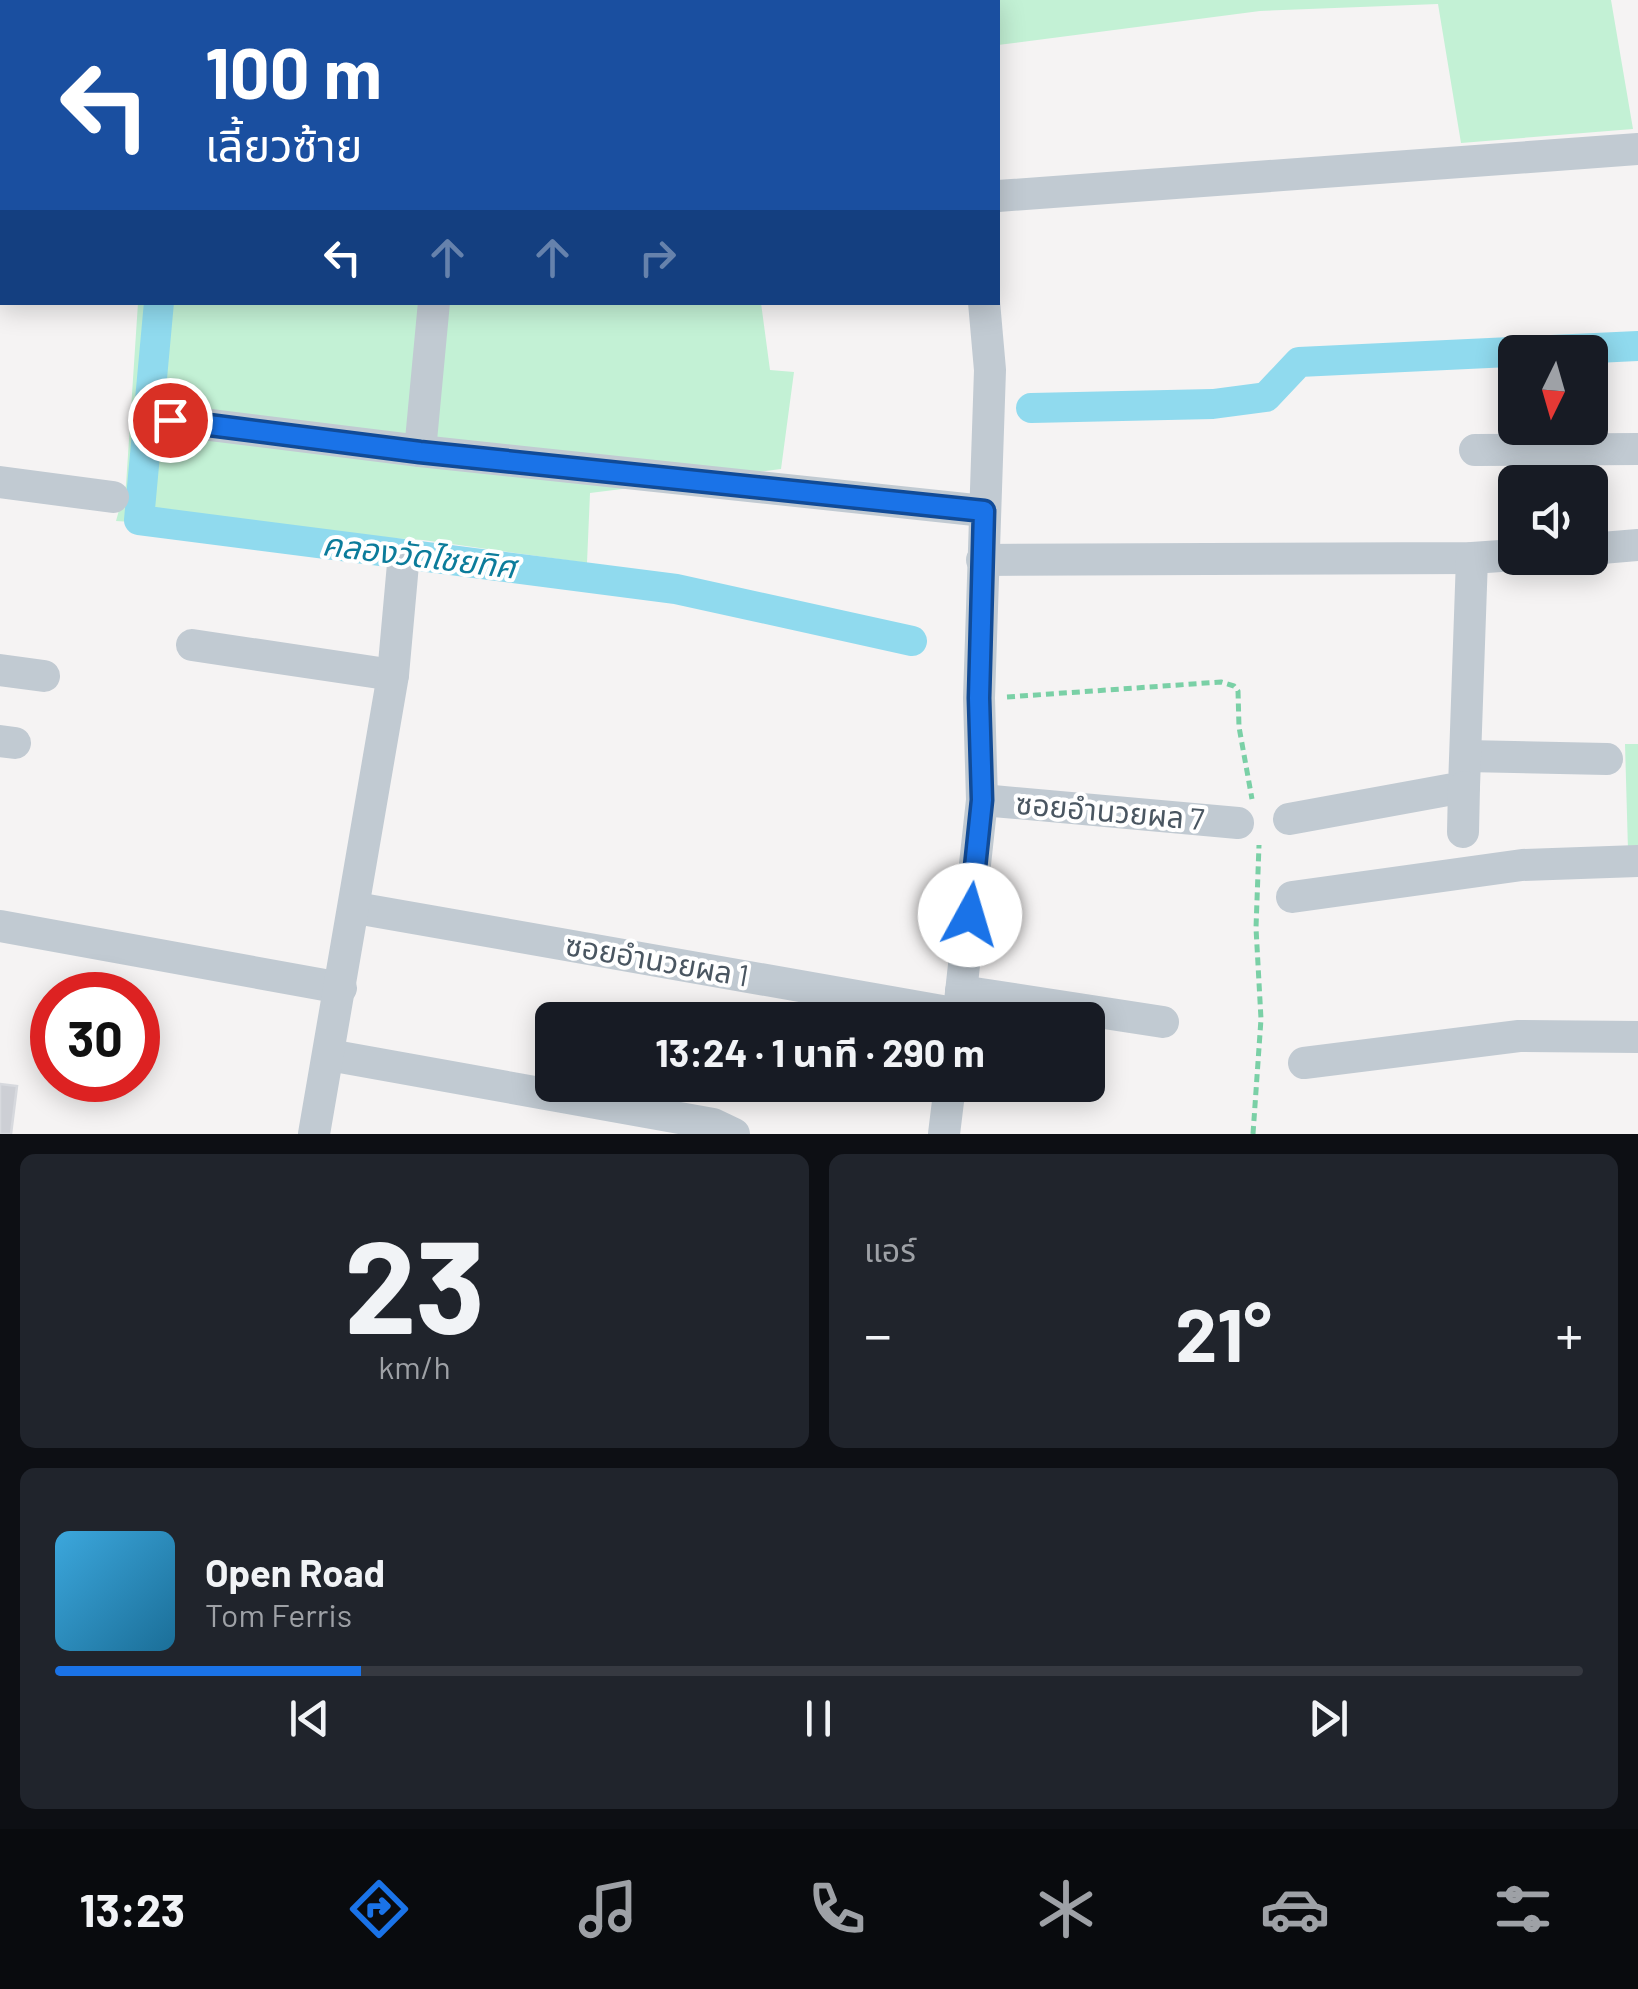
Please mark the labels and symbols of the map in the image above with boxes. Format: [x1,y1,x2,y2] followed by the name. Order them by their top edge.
[1498,335,1608,445] north arrow
[128,378,213,463] pin
[320,523,522,585] water label: คลองวัดไชยทิศ
[1015,784,1206,836] street label: ซอยอำนวยผล 7
[918,863,1022,967] position arrow
[563,925,752,993] street label: ซอยอำนวยผล 1
[30,972,160,1102] speed limit sign: 30

